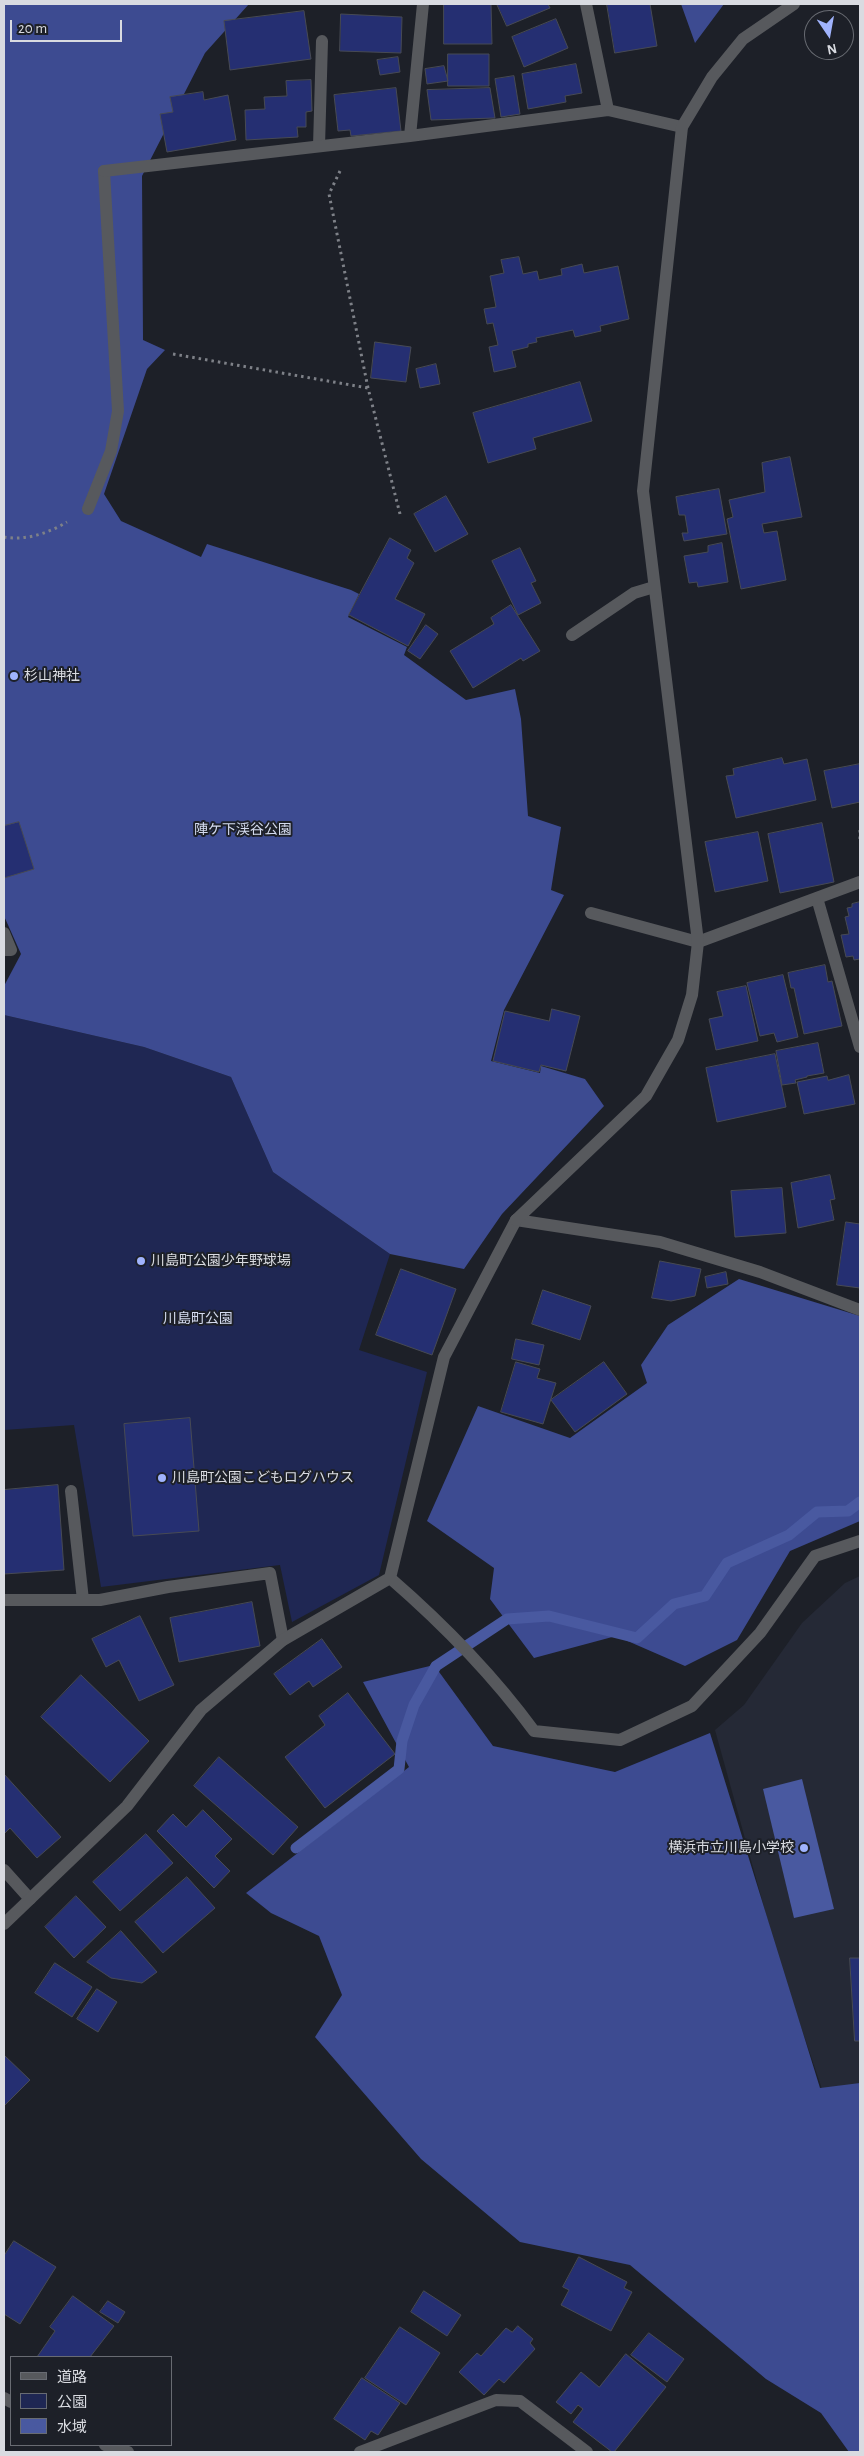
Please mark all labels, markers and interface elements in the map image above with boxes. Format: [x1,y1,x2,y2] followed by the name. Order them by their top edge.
[12,10,125,42] scale bar
[804,10,854,60] north arrow
[18,21,47,36] text: 20 m
[826,41,838,57] text: N
[24,668,80,684] place label: 杉山神社
[8,670,20,682] marker: 杉山神社
[194,822,292,838] park label: 陣ケ下渓谷公園
[151,1253,291,1269] place label: 川島町公園少年野球場
[135,1255,147,1267] marker: 川島町公園少年野球場
[163,1311,233,1327] park label: 川島町公園
[172,1470,354,1486] place label: 川島町公園こどもログハウス
[156,1472,168,1484] marker: 川島町公園こどもログハウス
[668,1840,794,1856] place label: 横浜市立川島小学校
[798,1842,810,1854] marker: 横浜市立川島小学校
[10,2356,172,2446] legend
[57,2370,87,2385] text: 道路
[57,2395,87,2410] text: 公園
[57,2420,87,2435] text: 水域

